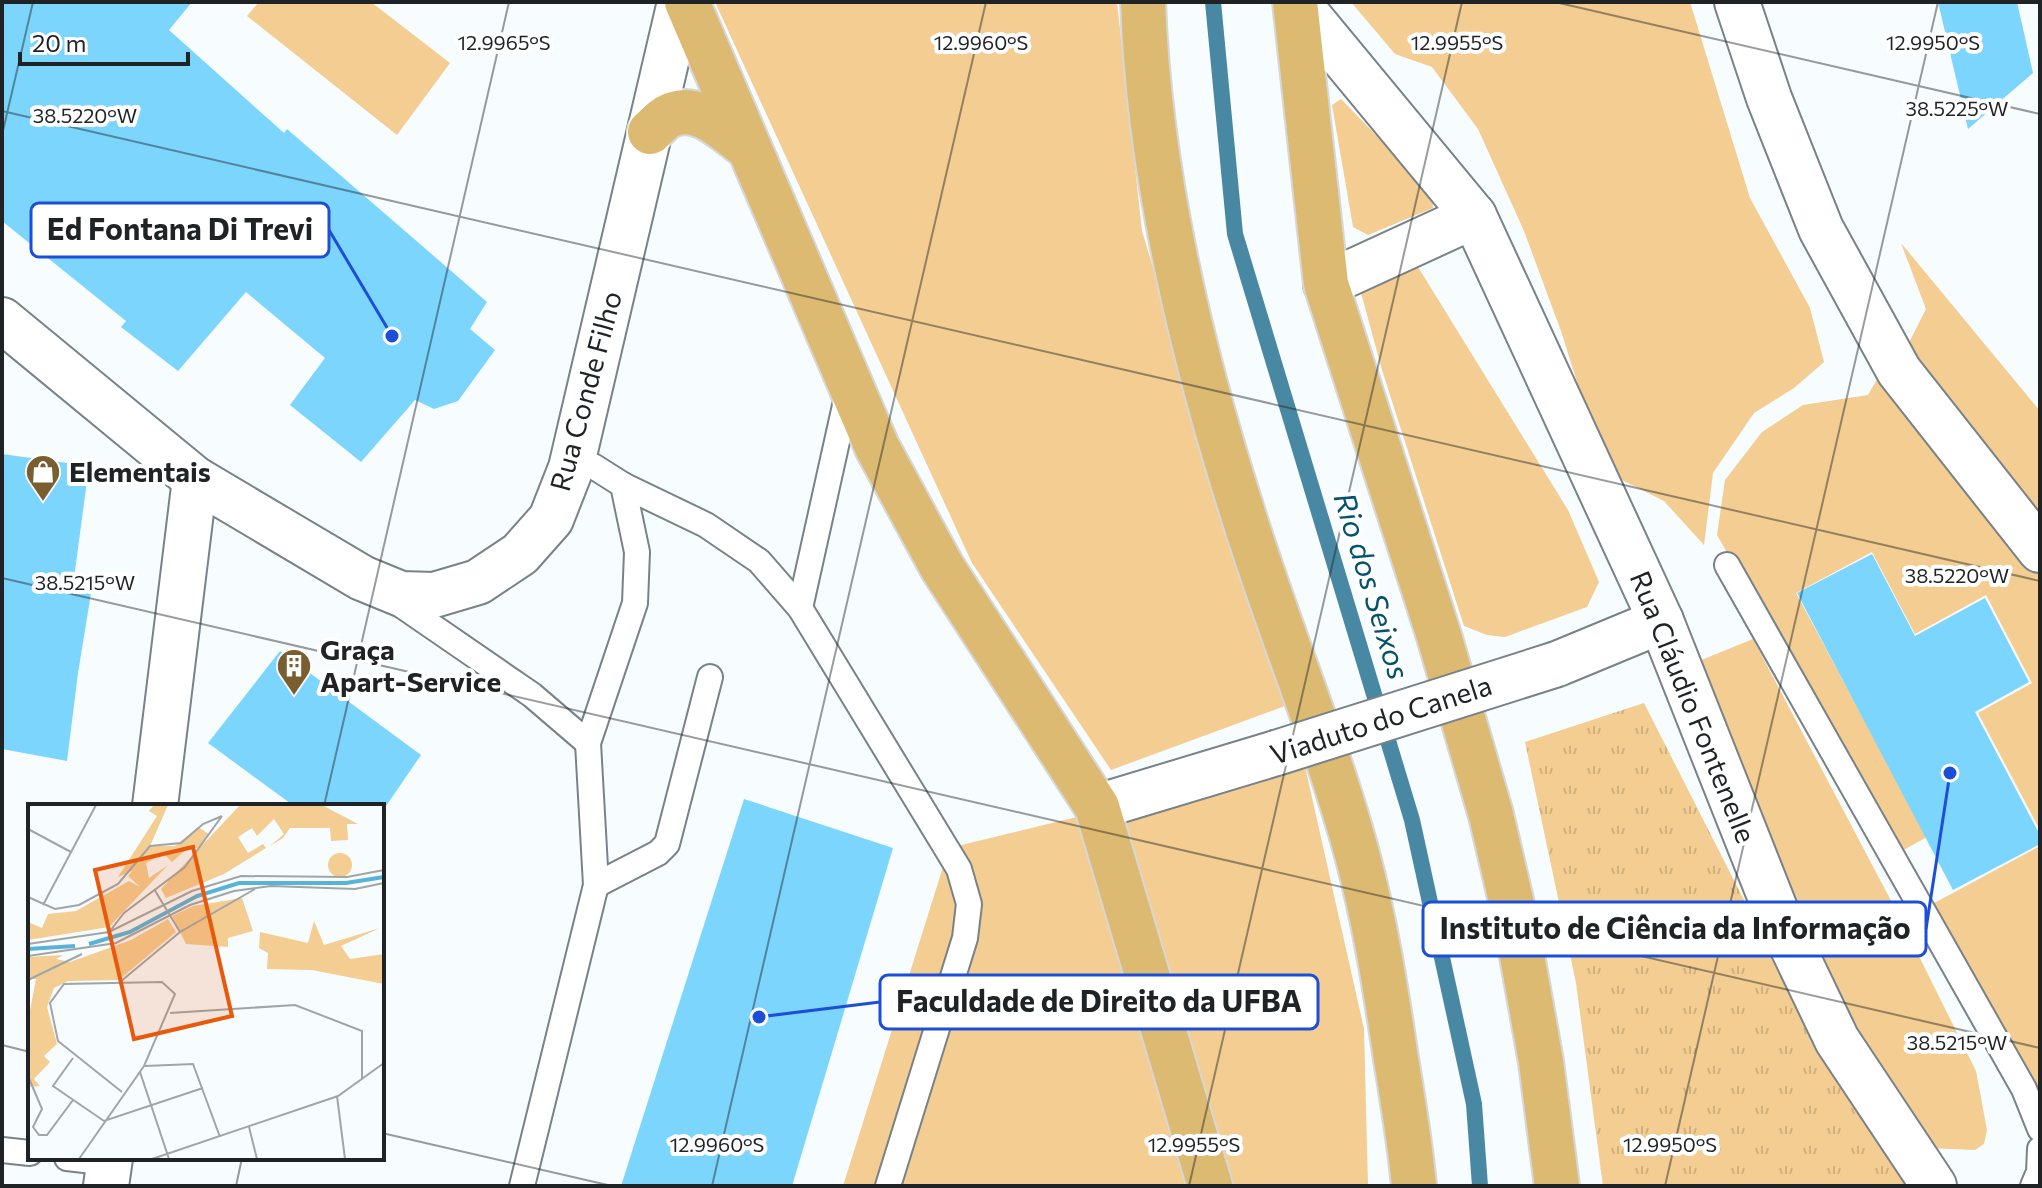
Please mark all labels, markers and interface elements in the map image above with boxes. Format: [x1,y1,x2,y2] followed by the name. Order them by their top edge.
[20,16,188,66] scale bar
[32,28,86,57] text: 20 m
[457,30,551,54] text: 12.9965°S
[934,30,1028,54] text: 12.9960°S
[1411,30,1503,54] text: 12.9955°S
[1886,30,1980,54] text: 12.9950°S
[1906,96,2008,120] text: 38.5225°W
[33,103,137,127] text: 38.5220°W
[31,203,329,257] callout: Ed Fontana Di Trevi
[47,209,313,246] text: Ed Fontana Di Trevi
[542,287,628,494] street label: Rua Conde Filho
[24,453,62,503] shop icon: Elementais
[69,454,211,488] place label: Elementais
[1327,487,1419,683] water label: Rio dos Seixos
[1905,563,2009,587] text: 38.5220°W
[1624,566,1764,848] street label: Rua Cláudio Fontenelle
[35,570,135,594] text: 38.5215°W
[320,632,501,698] place label: Graça Apart-Service
[275,647,313,697] building icon: Graça Apart-Service
[1266,667,1496,771] street label: Viaduto do Canela
[28,804,384,1160] inset map
[1423,902,1926,956] callout: Instituto de Ciência da Informação
[1439,908,1911,946] text: Instituto de Ciência da Informação
[880,975,1318,1029] callout: Faculdade de Direito da UFBA
[896,981,1302,1018] text: Faculdade de Direito da UFBA
[1907,1030,2007,1054] text: 38.5215°W
[670,1132,764,1156] text: 12.9960°S
[1148,1132,1240,1156] text: 12.9955°S
[1623,1132,1717,1156] text: 12.9950°S

